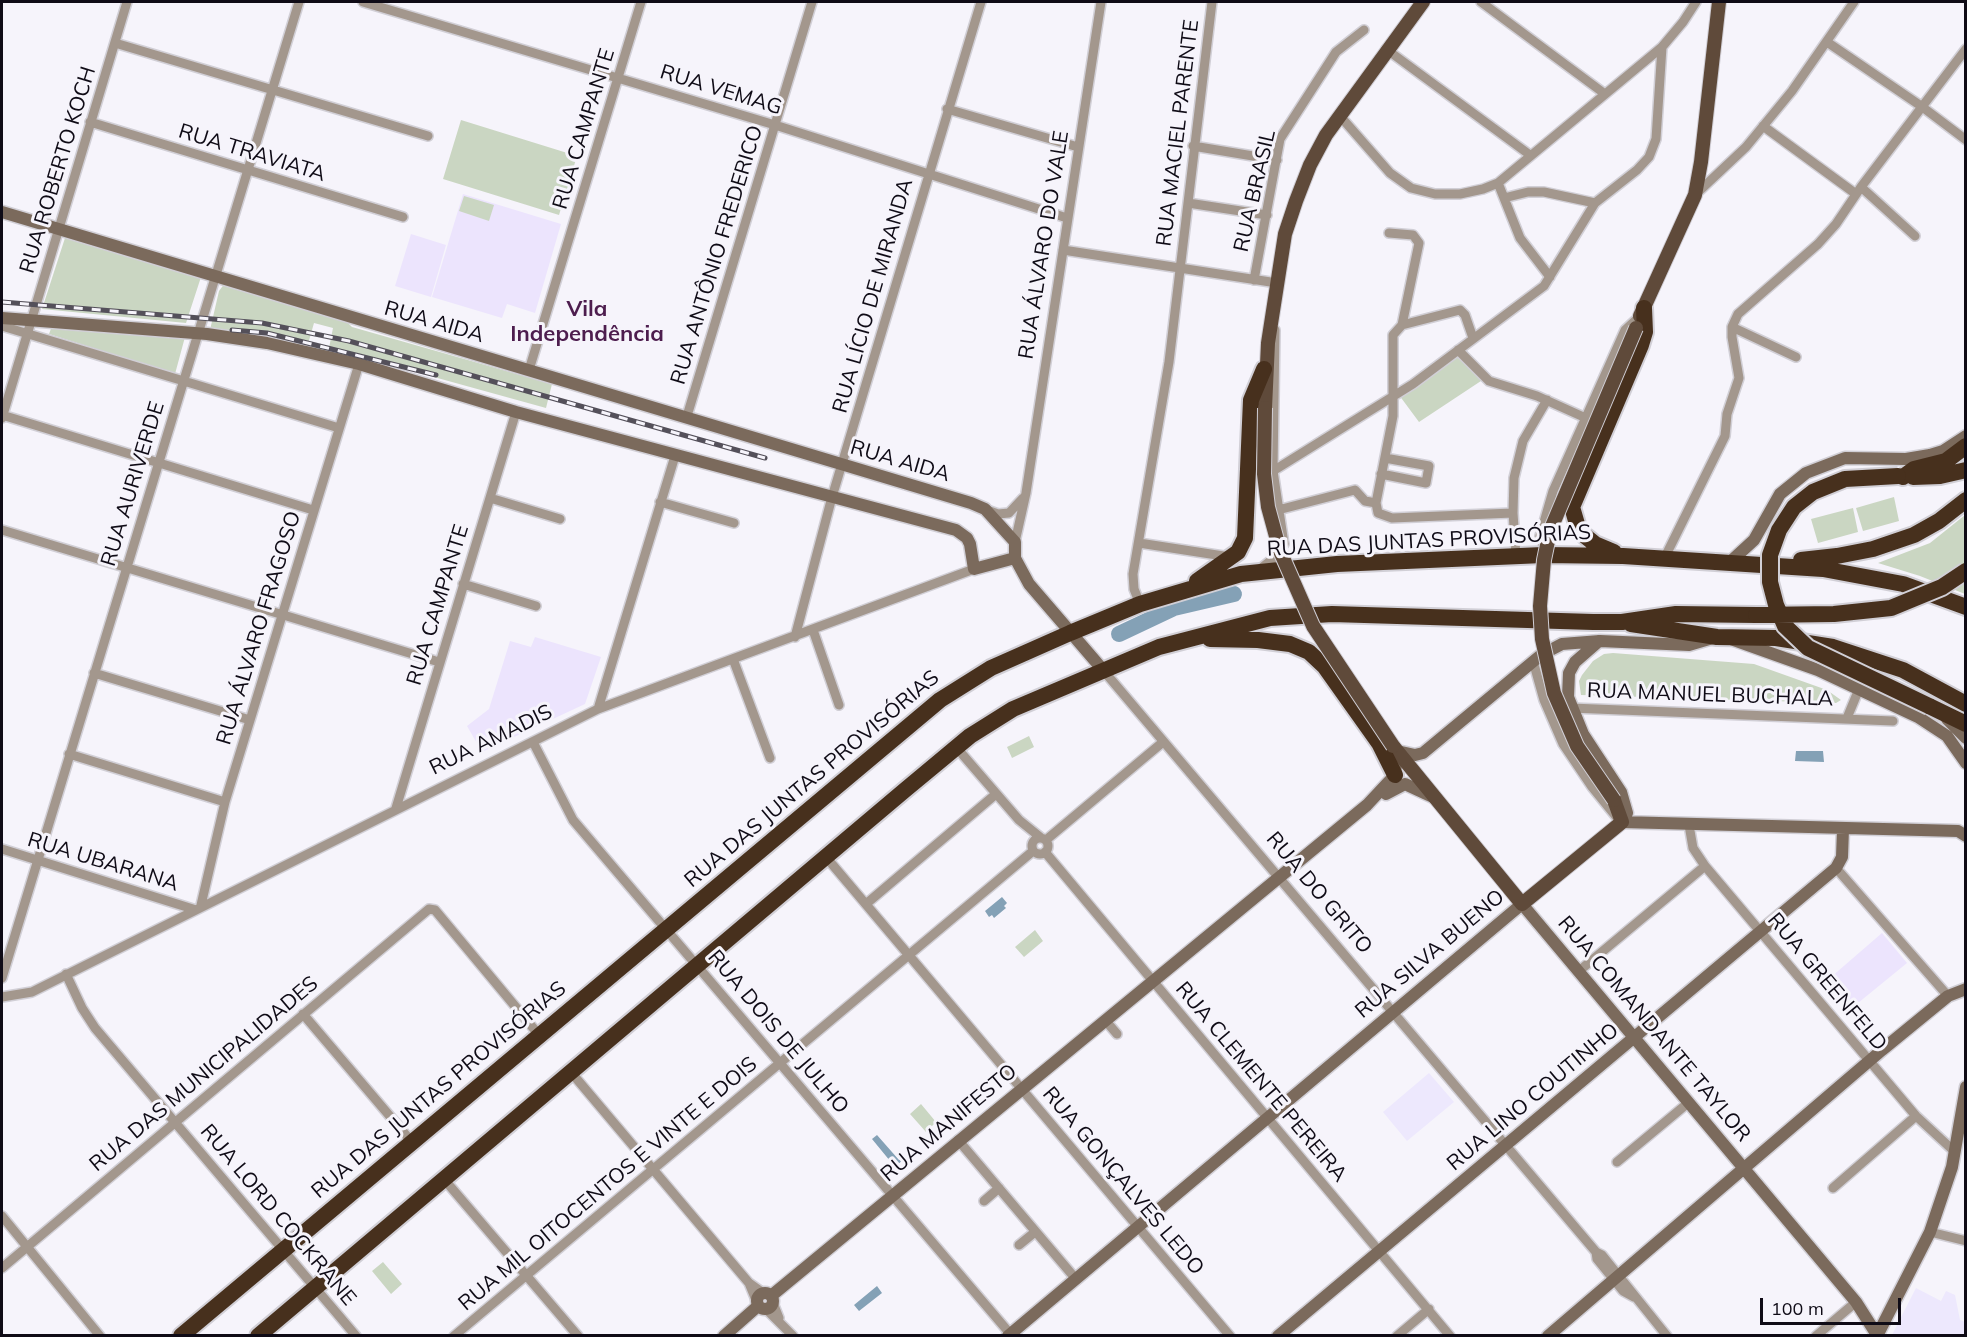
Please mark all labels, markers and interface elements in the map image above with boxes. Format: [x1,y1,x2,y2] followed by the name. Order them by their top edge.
[1152,18,1204,248] street label: RUA MACIEL PARENTE
[548,46,620,212] street label: RUA CAMPANTE
[657,59,785,121] street label: RUA VEMAG
[15,64,101,276] street label: RUA ROBERTO KOCH
[175,119,329,187] street label: RUA TRAVIATA
[666,123,768,387] street label: RUA ANTÔNIO FREDERICO
[1229,128,1281,254] street label: RUA BRASIL
[1014,129,1074,361] street label: RUA ÁLVARO DO VALE
[827,176,919,416] street label: RUA LÍCIO DE MIRANDA
[381,296,487,348] street label: RUA AIDA
[510,296,664,348] district label: Vila Independência
[96,399,170,569] street label: RUA AURIVERDE
[847,435,953,487] street label: RUA AIDA
[211,508,307,748] street label: RUA ÁLVARO FRAGOSO
[1266,520,1592,562] street label: RUA DAS JUNTAS PROVISÓRIAS
[402,522,474,688] street label: RUA CAMPANTE
[680,665,944,893] street label: RUA DAS JUNTAS PROVISÓRIAS
[1586,678,1834,712] street label: RUA MANUEL BUCHALA
[425,699,557,781] street label: RUA AMADIS
[25,827,181,897] street label: RUA UBARANA
[1261,827,1377,959] street label: RUA DO GRITO
[1350,884,1510,1024] street label: RUA SILVA BUENO
[1762,908,1892,1056] street label: RUA GREENFELD
[1552,911,1756,1147] street label: RUA COMANDANTE TAYLOR
[702,945,854,1119] street label: RUA DOIS DE JULHO
[85,971,323,1177] street label: RUA DAS MUNICIPALIDADES
[307,976,571,1204] street label: RUA DAS JUNTAS PROVISÓRIAS
[1170,977,1352,1187] street label: RUA CLEMENTE PEREIRA
[1442,1018,1624,1176] street label: RUA LINO COUTINHO
[454,1052,762,1316] street label: RUA MIL OITOCENTOS E VINTE E DOIS
[876,1059,1022,1187] street label: RUA MANIFESTO
[1037,1082,1209,1280] street label: RUA GONÇALVES LEDO
[195,1119,361,1311] street label: RUA LORD COCKRANE
[1763,1286,1904,1324] scale bar
[1771,1297,1824,1320] text: 100 m

